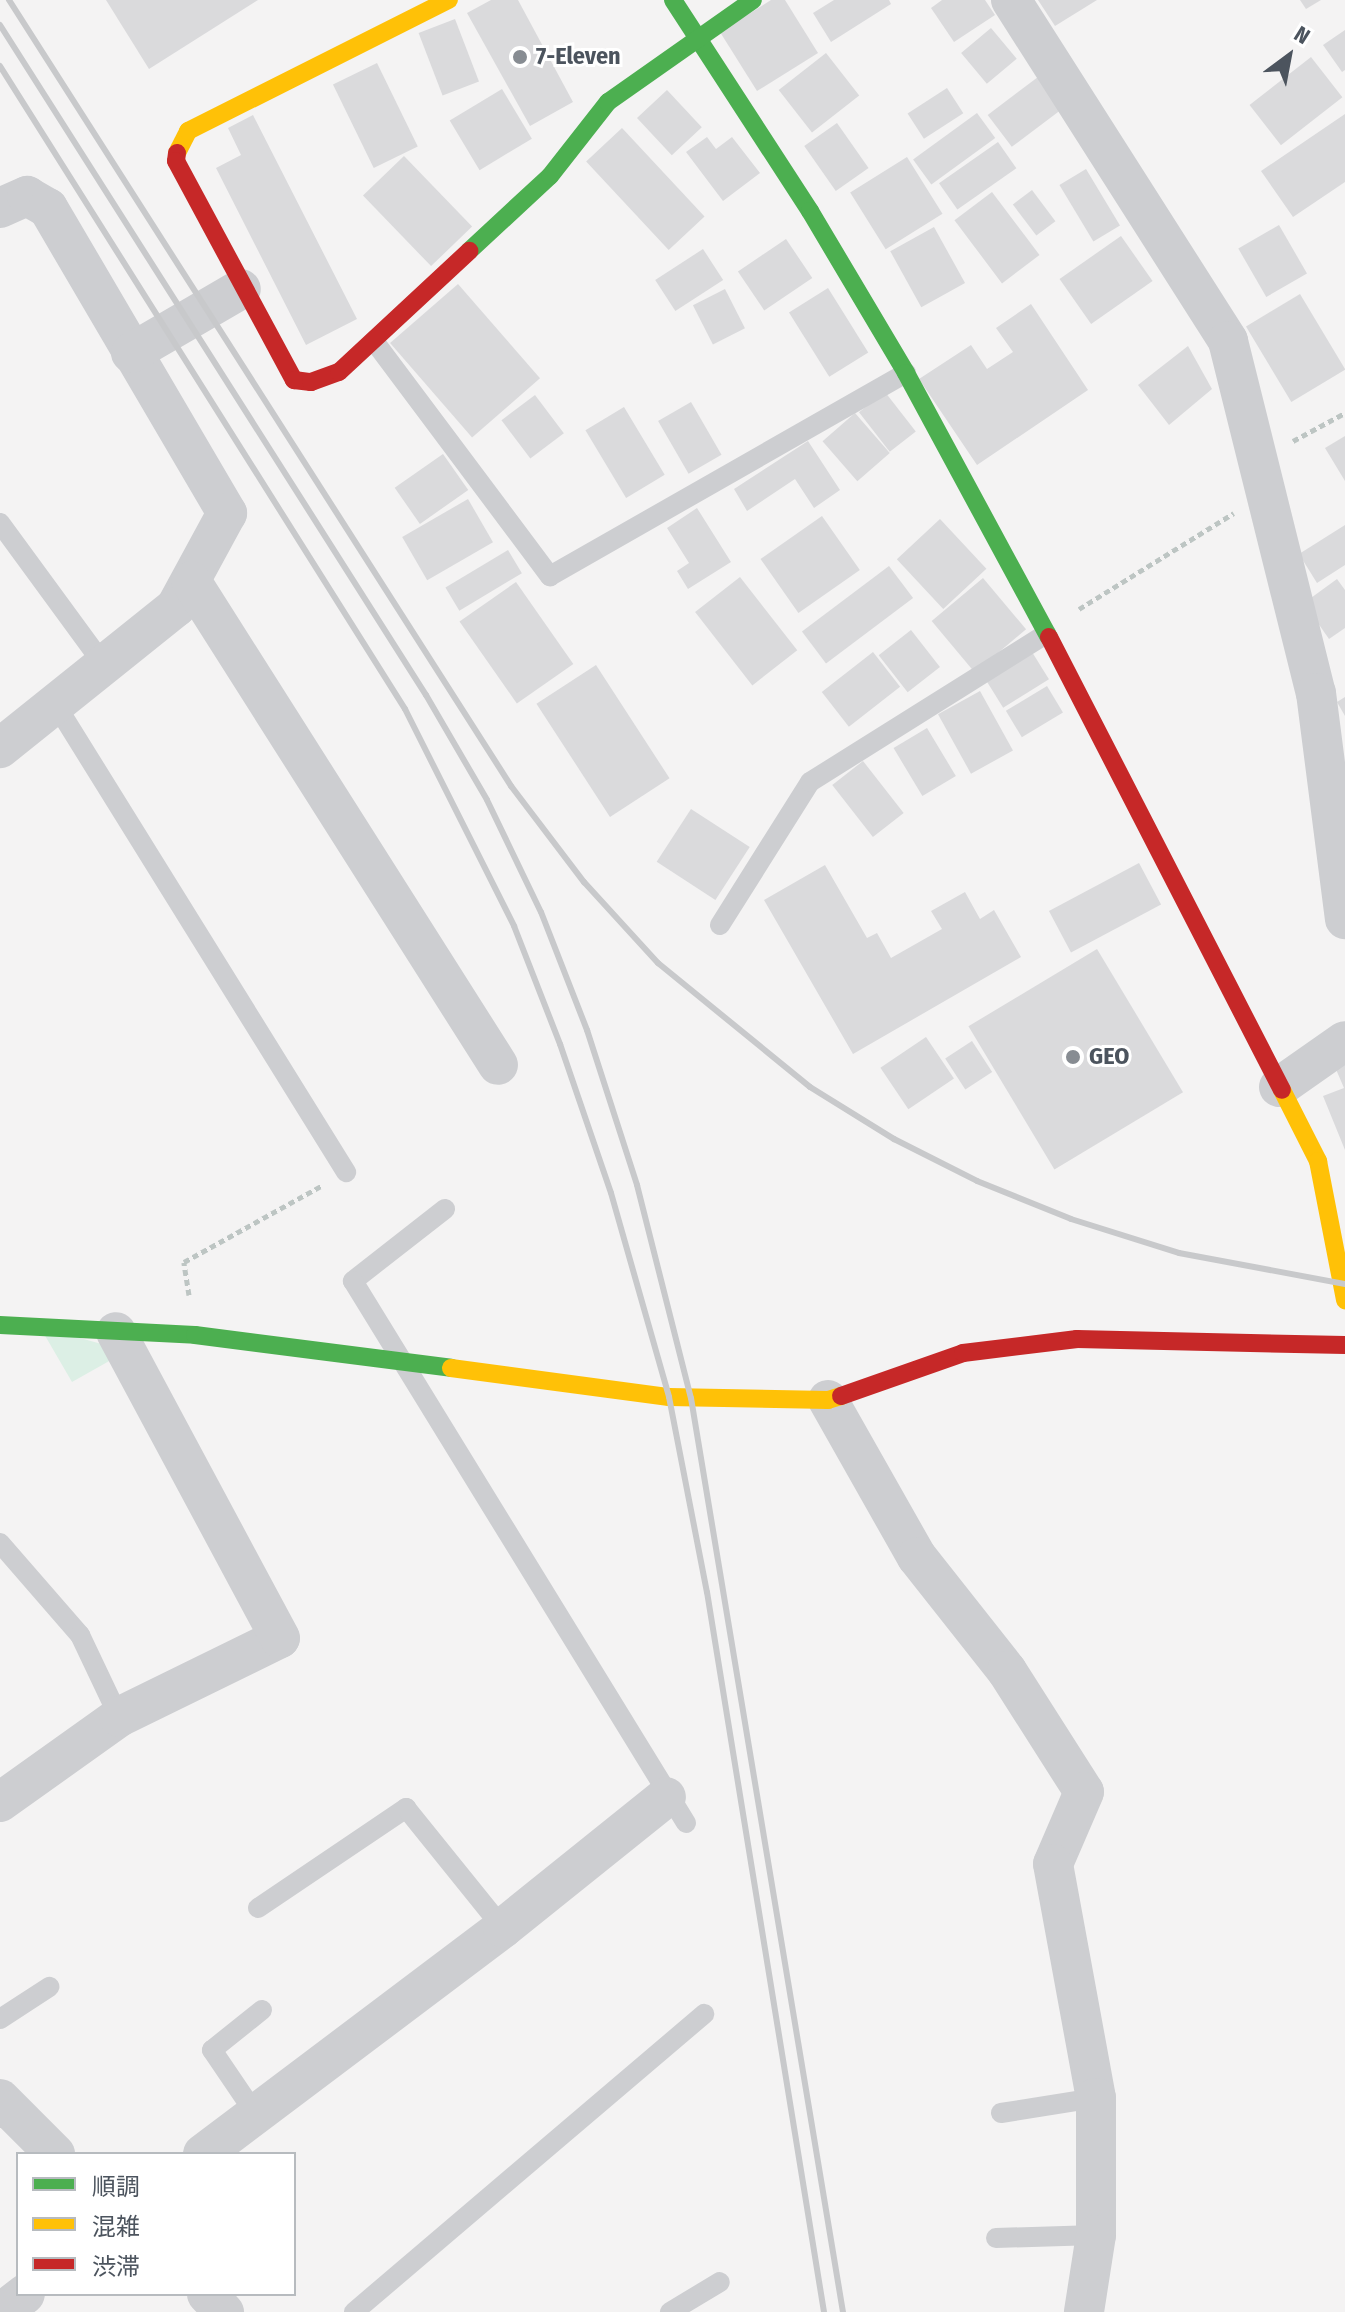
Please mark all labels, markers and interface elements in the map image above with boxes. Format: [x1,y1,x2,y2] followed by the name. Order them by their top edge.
[1249,16,1329,96] north arrow
[1289,20,1315,50] text: N
[536,43,621,71] place label: 7-Eleven
[511,48,529,66] marker: 7-Eleven
[1089,1043,1129,1071] place label: GEO
[1064,1048,1082,1066] marker: GEO
[16,2152,296,2296] legend
[92,2173,140,2201] text: 順調
[92,2213,140,2241] text: 混雑
[92,2253,140,2281] text: 渋滞

